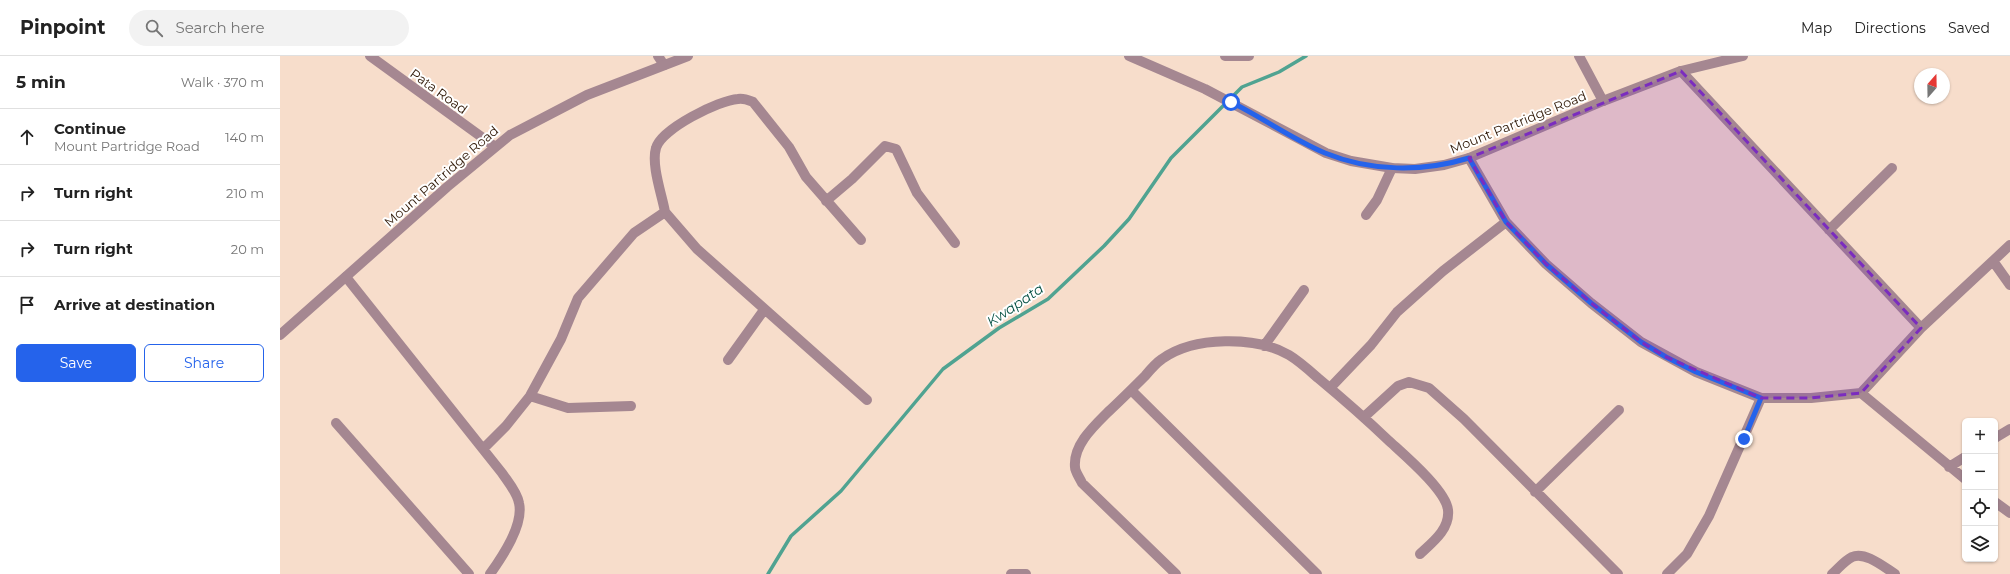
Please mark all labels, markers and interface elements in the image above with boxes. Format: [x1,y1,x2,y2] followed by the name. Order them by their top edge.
[129,10,409,46] search box
[20,16,105,39] text: Pinpoint
[143,17,165,39] icon: search
[175,18,265,37] text: Search here
[1801,19,1832,37] text: Map
[1854,19,1926,37] text: Directions
[1948,19,1990,37] text: Saved
[407,65,471,117] street label: Pata Road
[1914,68,1950,104] north arrow
[16,72,66,92] text: 5 min
[181,74,264,90] text: Walk · 370 m
[1447,87,1589,157] street label: Mount Partridge Road
[1222,93,1240,111] route start
[54,119,126,138] text: Continue
[381,122,501,230] street label: Mount Partridge Road
[16,126,38,148] icon: ahead
[225,129,264,145] text: 140 m
[54,138,200,154] text: Mount Partridge Road
[16,182,38,204] icon: right
[54,183,133,202] text: Turn right
[226,185,264,201] text: 210 m
[16,238,38,260] icon: right
[54,239,133,258] text: Turn right
[231,241,264,257] text: 20 m
[983,279,1047,331] water label: Kwapata
[16,294,38,316] icon: arrive
[54,295,215,314] text: Arrive at destination
[16,344,136,382] button: Save
[144,344,264,382] button: Share
[1962,418,1998,562] map controls
[1962,418,1998,454] button: +
[1735,430,1753,448] route end
[1962,454,1998,490] button: −
[1962,490,1998,526] button: locate
[1962,526,1998,562] button: layers

